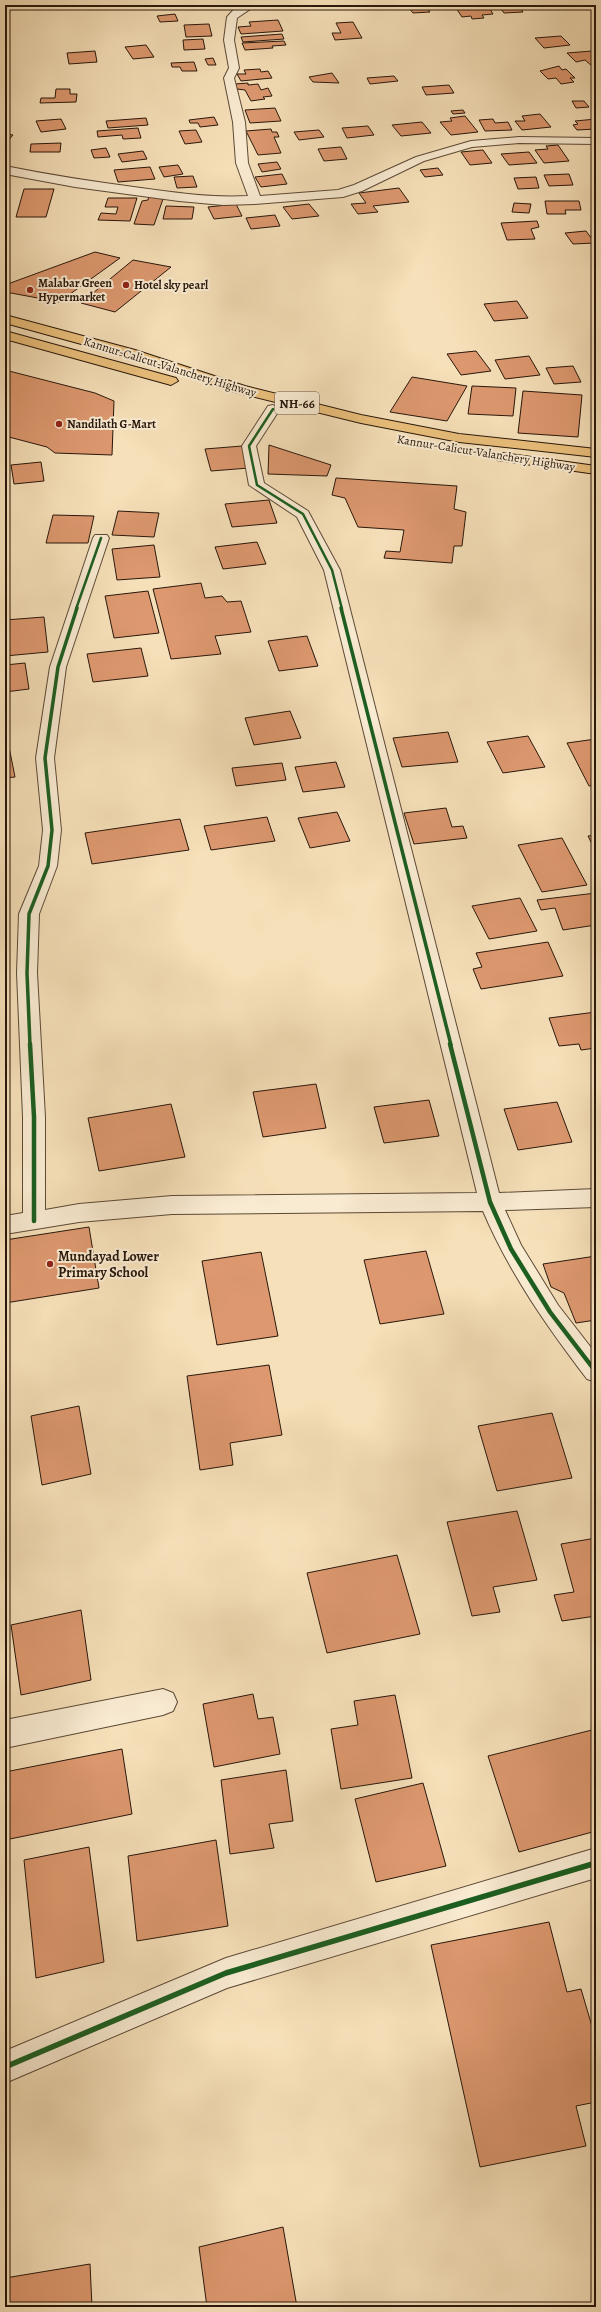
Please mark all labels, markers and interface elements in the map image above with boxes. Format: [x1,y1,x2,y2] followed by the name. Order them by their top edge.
[38,275,112,305] place label: Malabar Green Hypermarket
[134,277,209,293] place label: Hotel sky pearl
[121,280,131,290] marker: Hotel sky pearl
[25,285,35,295] marker: Malabar Green Hypermarket
[82,333,259,401] street label: Kannur-Calicut-Valanchery Highway
[275,392,319,414] road number: NH-66
[67,416,156,432] place label: Nandilath G-Mart
[54,419,64,429] marker: Nandilath G-Mart
[396,431,577,475] street label: Kannur-Calicut-Valanchery Highway
[58,1247,159,1282] place label: Mundayad Lower Primary School
[45,1259,55,1269] marker: Mundayad Lower Primary School

